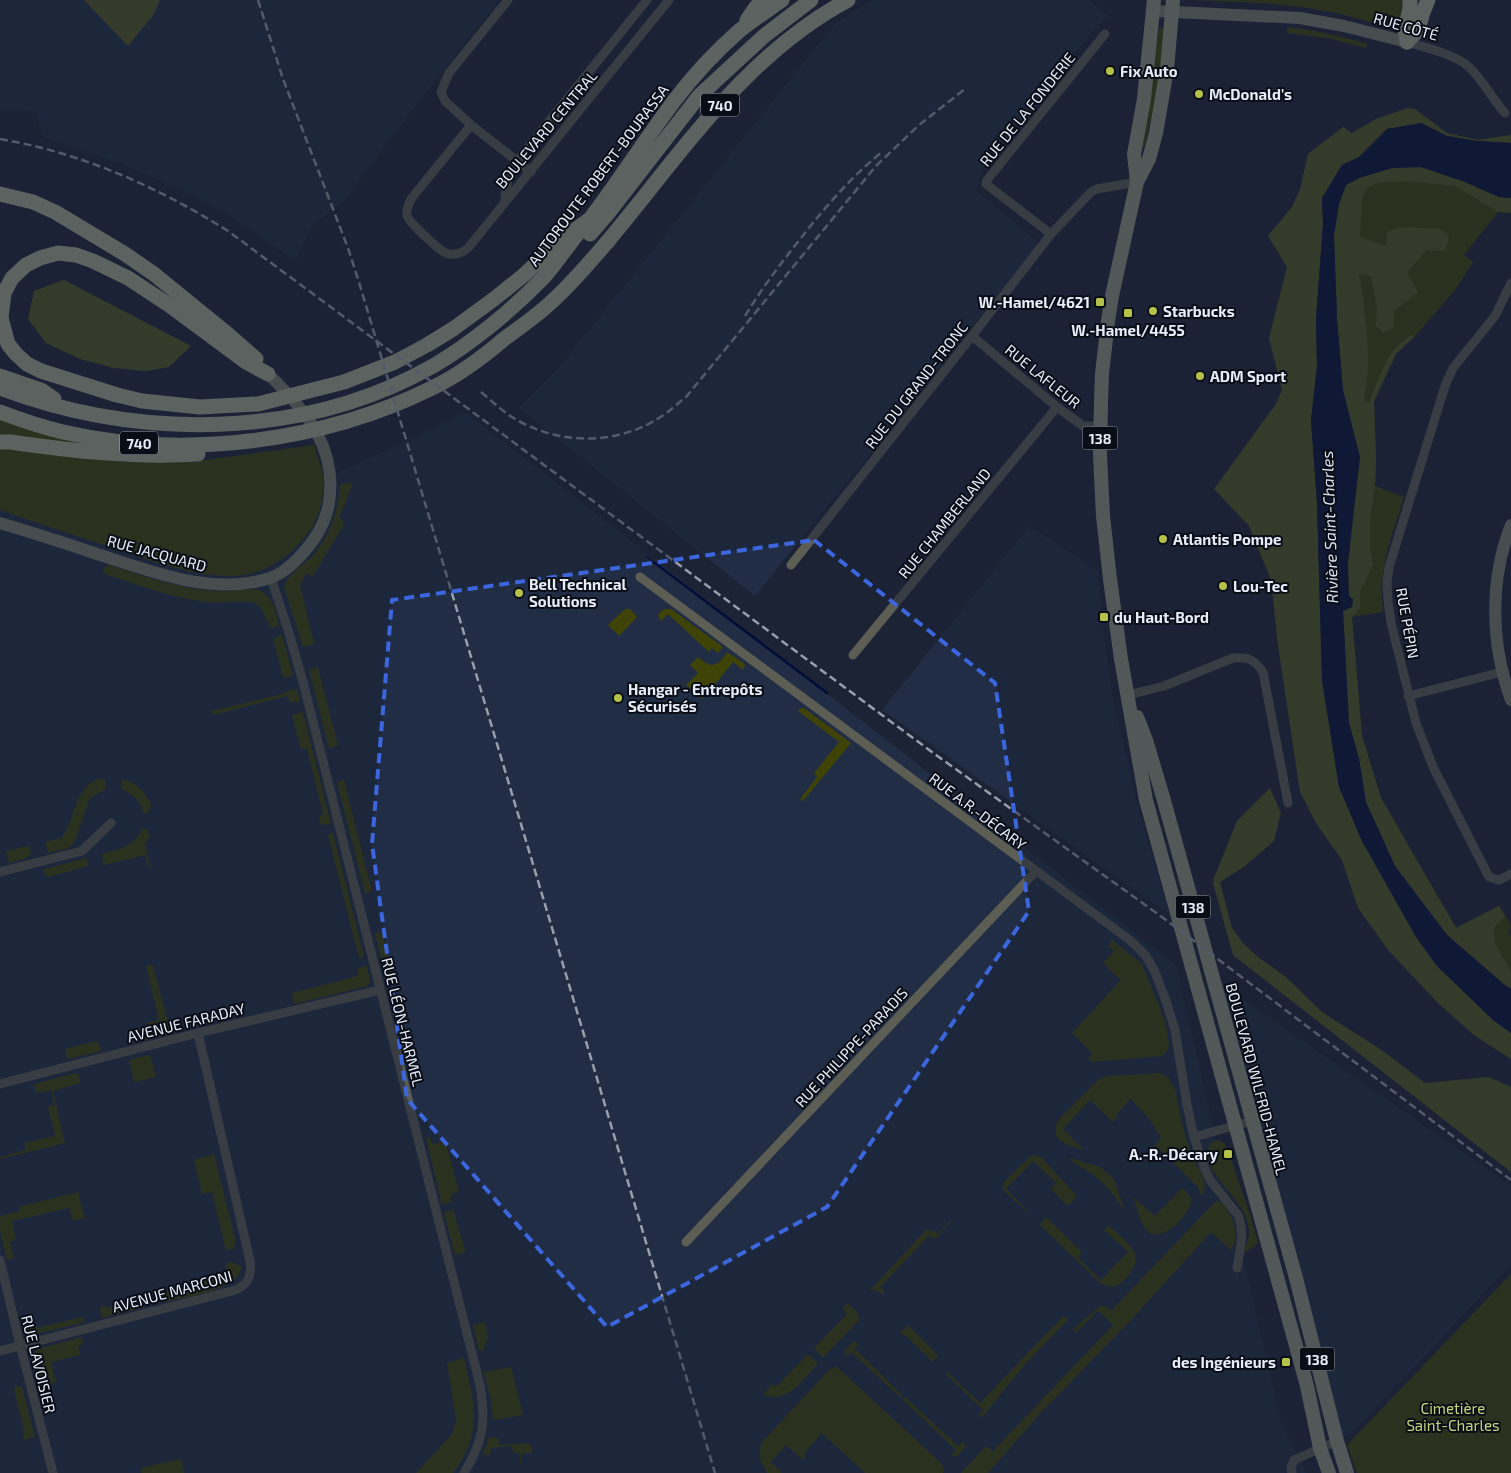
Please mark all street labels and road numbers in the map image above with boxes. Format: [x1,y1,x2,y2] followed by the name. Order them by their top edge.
[1372,8,1440,44] street label: RUE CÔTÉ
[976,48,1078,170] street label: RUE DE LA FONDERIE
[491,66,601,192] street label: BOULEVARD CENTRAL
[524,80,672,269] street label: AUTOROUTE ROBERT-BOURASSA
[701,94,739,116] road number: 740
[861,318,971,452] street label: RUE DU GRAND-TRONC
[1002,340,1084,412] street label: RUE LAFLEUR
[1082,426,1118,449] road number: 138
[120,432,158,454] road number: 740
[894,464,994,582] street label: RUE CHAMBERLAND
[105,531,209,576] street label: RUE JACQUARD
[1393,586,1423,660] street label: RUE PÉPIN
[926,769,1030,854] street label: RUE A.R.-DÉCARY
[1176,896,1210,919] road number: 138
[378,956,428,1089] street label: RUE LÉON-HARMEL
[1223,981,1291,1177] street label: BOULEVARD WILFRID-HAMEL
[791,984,911,1110] street label: RUE PHILIPPE-PARADIS
[125,999,247,1045] street label: AVENUE FARADAY
[110,1266,234,1316] street label: AVENUE MARCONI
[18,1313,60,1415] street label: RUE LAVOISIER
[1300,1348,1334,1370] road number: 138

